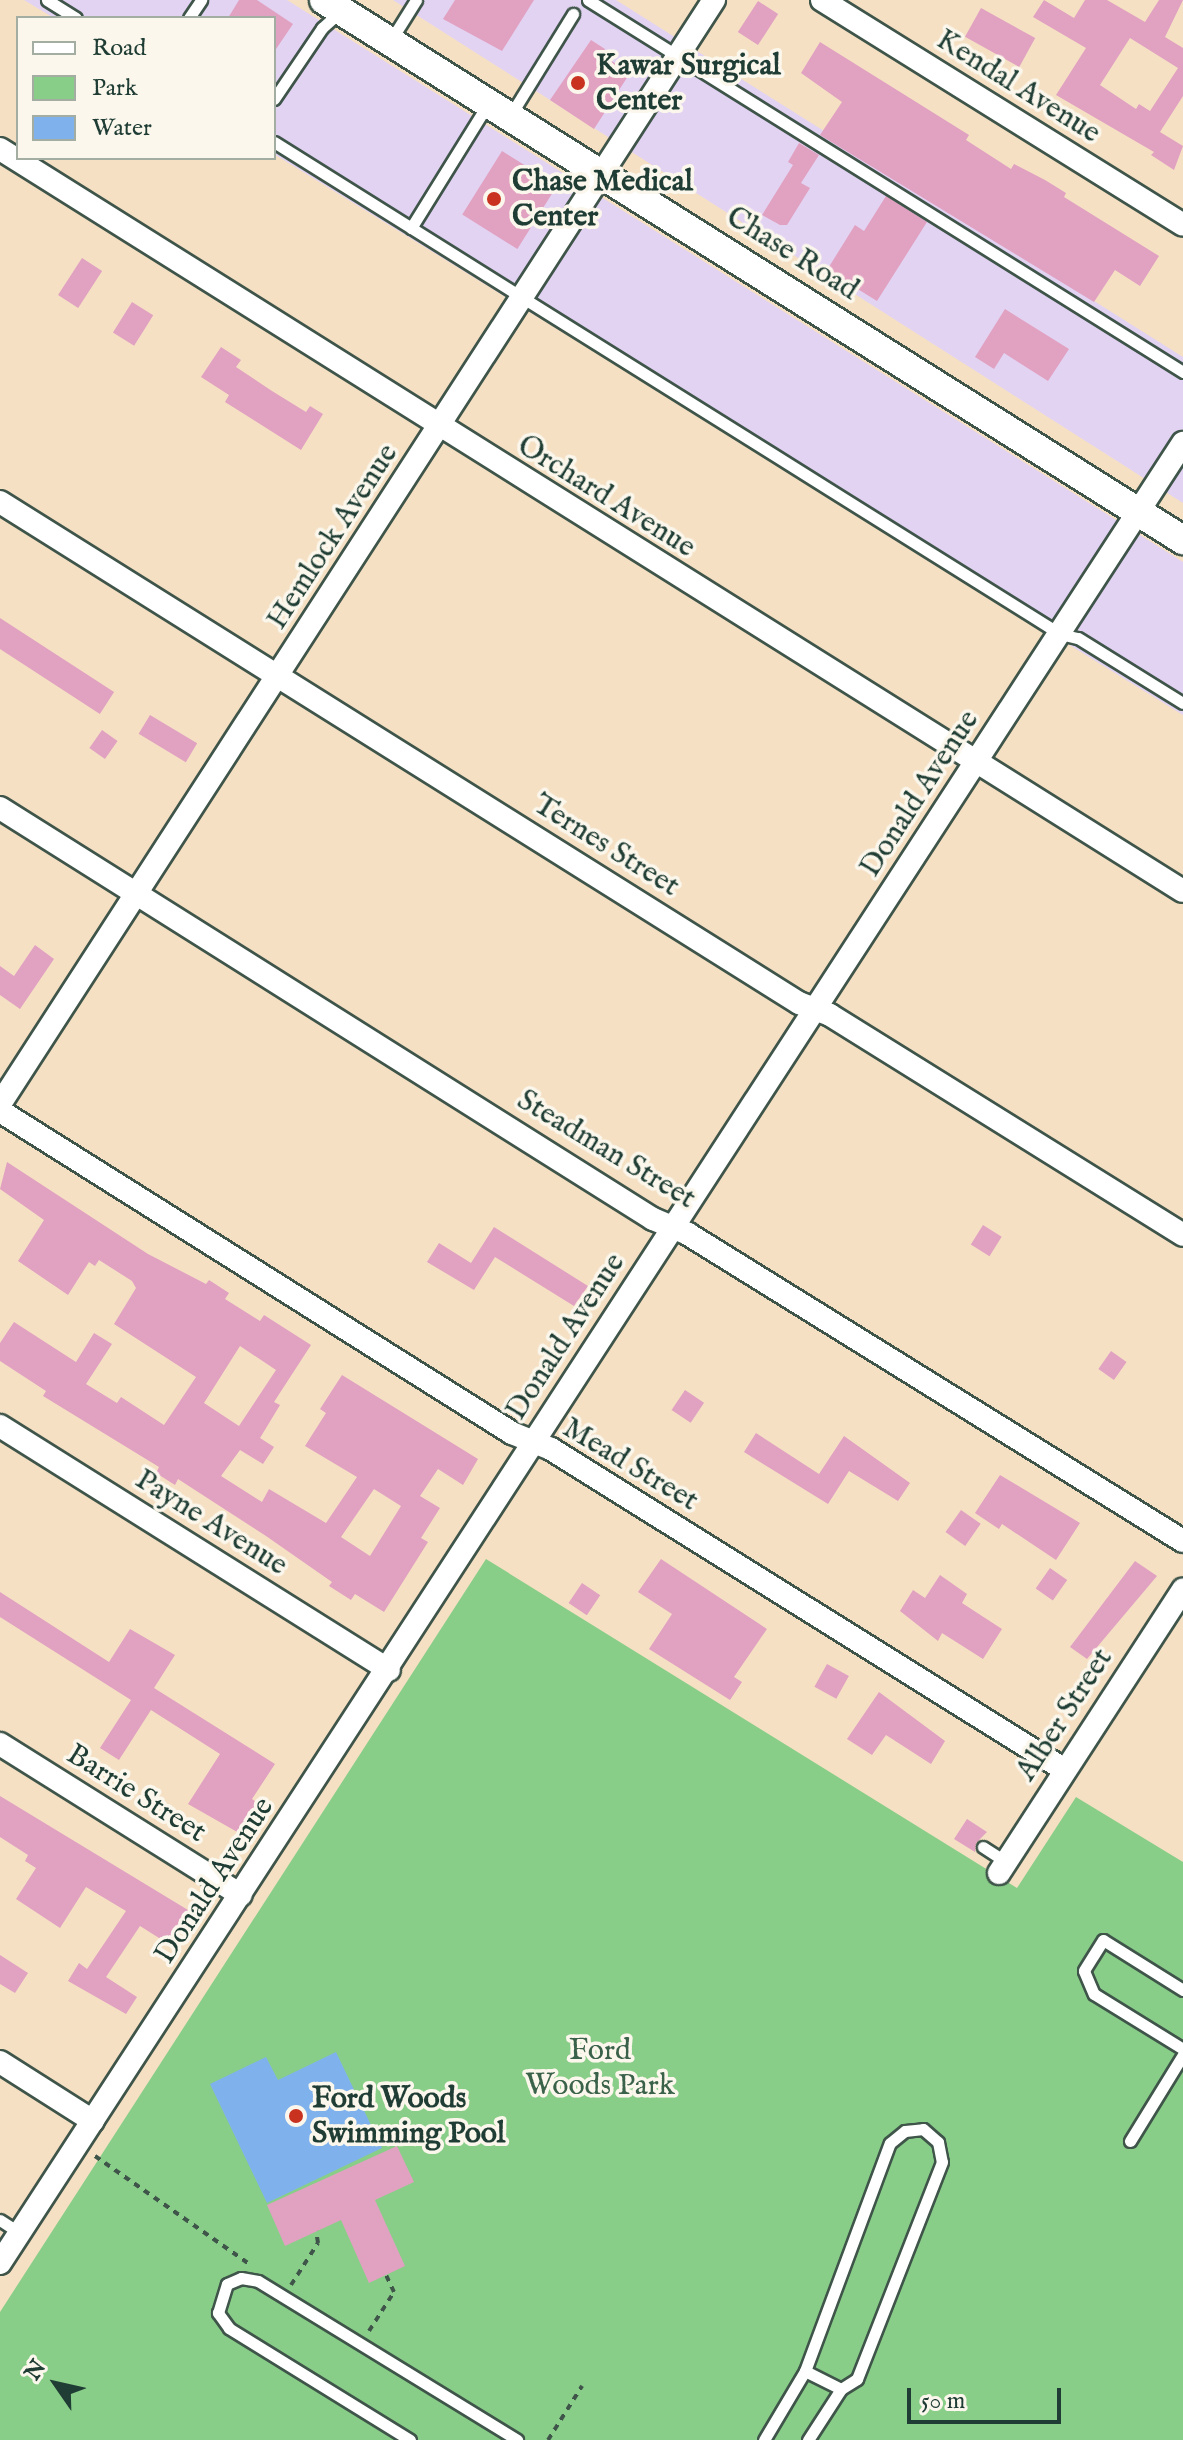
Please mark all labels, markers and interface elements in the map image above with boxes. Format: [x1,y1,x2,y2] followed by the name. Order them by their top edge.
[16,16,276,160] legend
[929,22,1107,152] street label: Kendal Avenue
[92,33,146,64] text: Road
[596,48,781,118] place label: Kawar Surgical Center
[567,72,589,94] marker: Kawar Surgical Center
[92,73,138,104] text: Park
[92,113,152,144] text: Water
[512,164,693,234] place label: Chase Medical Center
[483,188,505,210] marker: Chase Medical Center
[719,199,865,309] street label: Chase Road
[510,428,702,566] street label: Orchard Avenue
[260,438,406,636] street label: Hemlock Avenue
[853,704,987,884] street label: Donald Avenue
[526,787,686,905] street label: Ternes Street
[510,1083,702,1217] street label: Steadman Street
[499,1247,633,1427] street label: Donald Avenue
[556,1410,704,1520] street label: Mead Street
[128,1462,294,1584] street label: Payne Avenue
[1009,1642,1121,1788] street label: Alber Street
[60,1737,212,1851] street label: Barrie Street
[148,1791,282,1971] street label: Donald Avenue
[525,2033,675,2104] park label: Ford Woods Park
[312,2081,505,2152] place label: Ford Woods Swimming Pool
[287,2107,305,2125] marker: Ford Woods Swimming Pool
[16,2344,96,2424] north arrow
[19,2355,53,2386] text: N
[911,2372,1065,2422] scale bar
[921,2386,965,2417] text: 50 m

